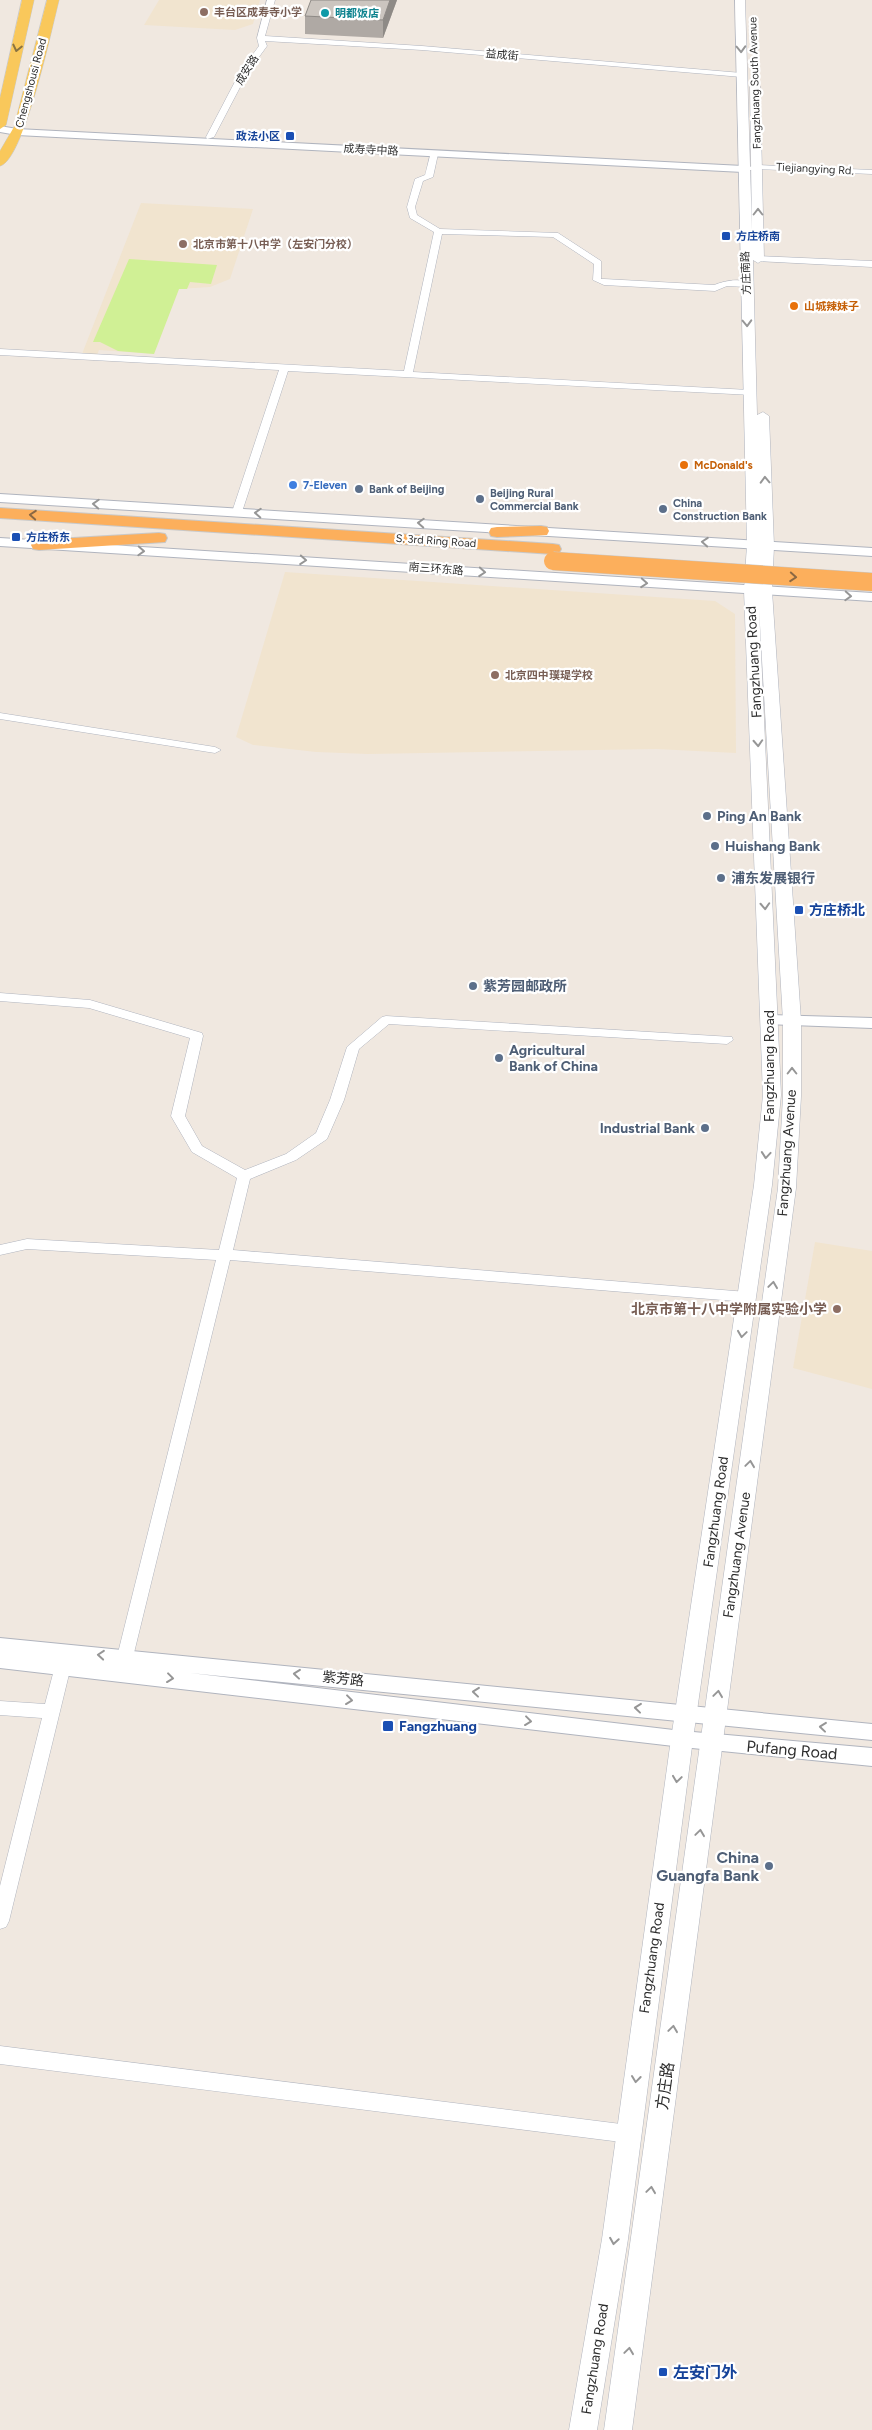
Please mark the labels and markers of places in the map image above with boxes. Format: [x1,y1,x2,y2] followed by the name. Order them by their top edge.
[198,6,210,18] marker: 丰台区成寿寺小学
[214,6,302,19] place label: 丰台区成寿寺小学
[319,7,331,19] marker: 明都饭店
[335,7,379,20] place label: 明都饭店
[236,130,280,143] place label: 政法小区
[284,130,296,142] marker: 政法小区
[720,230,732,242] marker: 方庄桥南
[736,230,780,243] place label: 方庄桥南
[177,238,189,250] marker: 北京市第十八中学（左安门分校）
[193,238,358,251] place label: 北京市第十八中学（左安门分校）
[788,300,800,312] marker: 山城辣妹子
[804,300,859,313] place label: 山城辣妹子
[678,459,690,471] marker: McDonald's
[694,459,753,472] place label: McDonald's
[287,479,299,491] marker: 7-Eleven
[303,479,347,492] place label: 7-Eleven
[353,483,365,495] marker: Bank of Beijing
[369,483,444,496] place label: Bank of Beijing
[490,487,579,513] place label: Beijing Rural Commercial Bank
[474,493,486,505] marker: Beijing Rural Commercial Bank
[673,497,767,523] place label: China Construction Bank
[657,503,669,515] marker: China Construction Bank
[10,531,22,543] marker: 方庄桥东
[26,531,70,544] place label: 方庄桥东
[489,669,501,681] marker: 北京四中璞瑅学校
[505,669,593,682] place label: 北京四中璞瑅学校
[717,808,802,825] place label: Ping An Bank
[701,810,713,822] marker: Ping An Bank
[725,838,821,855] place label: Huishang Bank
[709,840,721,852] marker: Huishang Bank
[731,870,815,887] place label: 浦东发展银行
[715,872,727,884] marker: 浦东发展银行
[809,902,865,919] place label: 方庄桥北
[793,904,805,916] marker: 方庄桥北
[483,978,567,995] place label: 紫芳园邮政所
[467,980,479,992] marker: 紫芳园邮政所
[509,1042,598,1075] place label: Agricultural Bank of China
[493,1052,505,1064] marker: Agricultural Bank of China
[600,1120,695,1137] place label: Industrial Bank
[699,1122,711,1134] marker: Industrial Bank
[631,1301,827,1318] place label: 北京市第十八中学附属实验小学
[831,1303,843,1315] marker: 北京市第十八中学附属实验小学
[399,1718,477,1735] place label: Fangzhuang
[381,1719,395,1733] marker: Fangzhuang
[656,1848,759,1885] place label: China Guangfa Bank
[763,1860,775,1872] marker: China Guangfa Bank
[673,2363,738,2382] place label: 左安门外
[657,2366,669,2378] marker: 左安门外

